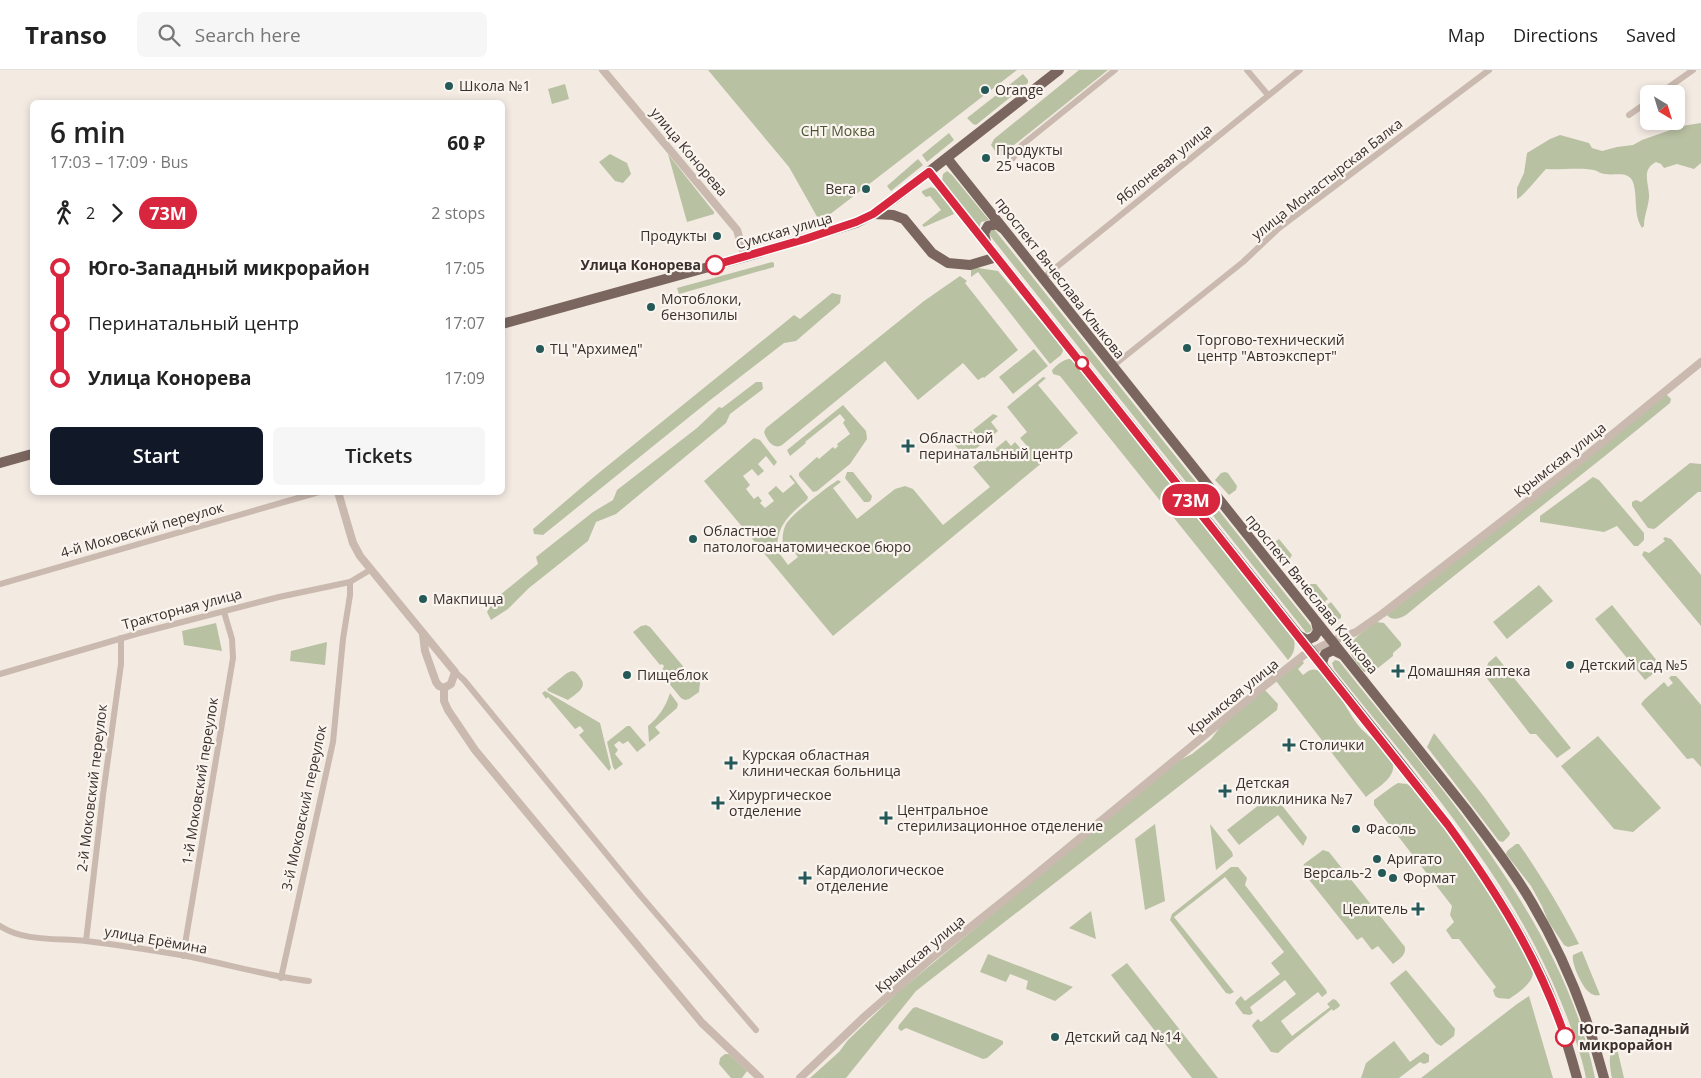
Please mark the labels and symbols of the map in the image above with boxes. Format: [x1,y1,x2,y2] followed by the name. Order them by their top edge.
[459,76,531,95] place label: Школа №1
[443,80,455,92] marker: Школа №1
[995,80,1044,99] place label: Orange
[979,84,991,96] marker: Orange
[1640,85,1685,130] north arrow
[647,103,732,200] street label: улица Конорева
[1247,114,1406,244] street label: улица Монастырская Балка
[1112,119,1216,208] street label: Яблоневая улица
[801,121,875,140] park label: СНТ Моква
[996,140,1063,175] place label: Продукты 25 часов
[980,152,992,164] marker: Продукты 25 часов
[825,179,856,198] place label: Вега
[860,183,872,195] marker: Вега
[991,193,1130,362] street label: проспект Вячеслава Клыкова
[733,208,834,253] street label: Сумская улица
[640,226,707,245] place label: Продукты
[711,230,723,242] marker: Продукты
[580,255,701,274] place label: Улица Конорева
[705,255,725,275] marker: Улица Конорева
[661,289,742,324] place label: Мотоблоки, бензопилы
[645,301,657,313] marker: Мотоблоки, бензопилы
[1197,330,1345,365] place label: Торгово-технический центр "Автоэксперт"
[550,339,643,358] place label: ТЦ "Архимед"
[1181,342,1193,354] marker: Торгово-технический центр "Автоэксперт"
[534,343,546,355] marker: ТЦ "Архимед"
[1075,356,1089,370] unlabelled marker
[1510,418,1610,501] street label: Крымская улица
[919,428,1073,463] place label: Областной перинатальный центр
[901,439,915,453] marker: Областной перинатальный центр
[1162,484,1220,516] line badge: 73М
[58,497,226,562] street label: 4-й Моковский переулок
[1242,510,1383,677] street label: проспект Вячеслава Клыкова
[703,521,911,556] place label: Областное патологоанатомическое бюро
[687,533,699,545] marker: Областное патологоанатомическое бюро
[120,583,244,634] street label: Тракторная улица
[433,589,504,608] place label: Макпицца
[417,593,429,605] marker: Макпицца
[1183,654,1282,739] street label: Крымская улица
[1580,655,1688,674] place label: Детский сад №5
[1564,659,1576,671] marker: Детский сад №5
[1408,661,1530,680] place label: Домашняя аптека
[637,665,709,684] place label: Пищеблок
[1392,665,1404,677] marker: Домашняя аптека
[621,669,633,681] marker: Пищеблок
[177,695,222,866] street label: 1-й Моковский переулок
[72,702,111,873] street label: 2-й Моковский переулок
[277,723,331,892] street label: 3-й Моковский переулок
[1299,735,1364,754] place label: Столички
[1283,739,1295,751] marker: Столички
[742,745,901,780] place label: Курская областная клиническая больница
[724,756,738,770] marker: Курская областная клиническая больница
[1236,773,1353,808] place label: Детская поликлиника №7
[1218,784,1232,798] marker: Детская поликлиника №7
[729,785,832,820] place label: Хирургическое отделение
[711,796,725,810] marker: Хирургическое отделение
[897,800,1103,835] place label: Центральное стерилизационное отделение
[879,811,893,825] marker: Центральное стерилизационное отделение
[1366,819,1416,838] place label: Фасоль
[1350,823,1362,835] marker: Фасоль
[1387,849,1442,868] place label: Аригато
[1371,853,1383,865] marker: Аригато
[816,860,944,895] place label: Кардиологическое отделение
[1303,863,1372,882] place label: Версаль-2
[1376,867,1388,879] marker: Версаль-2
[1403,868,1456,887] place label: Формат
[798,871,812,885] marker: Кардиологическое отделение
[1387,872,1399,884] marker: Формат
[1342,899,1408,918] place label: Целитель
[1412,903,1424,915] marker: Целитель
[871,910,969,997] street label: Крымская улица
[103,921,209,958] street label: улица Ерёмина
[1579,1019,1690,1054] place label: Юго-Западный микрорайон
[1065,1027,1181,1046] place label: Детский сад №14
[1555,1027,1575,1047] marker: Юго-Западный микрорайон
[1049,1031,1061,1043] marker: Детский сад №14

